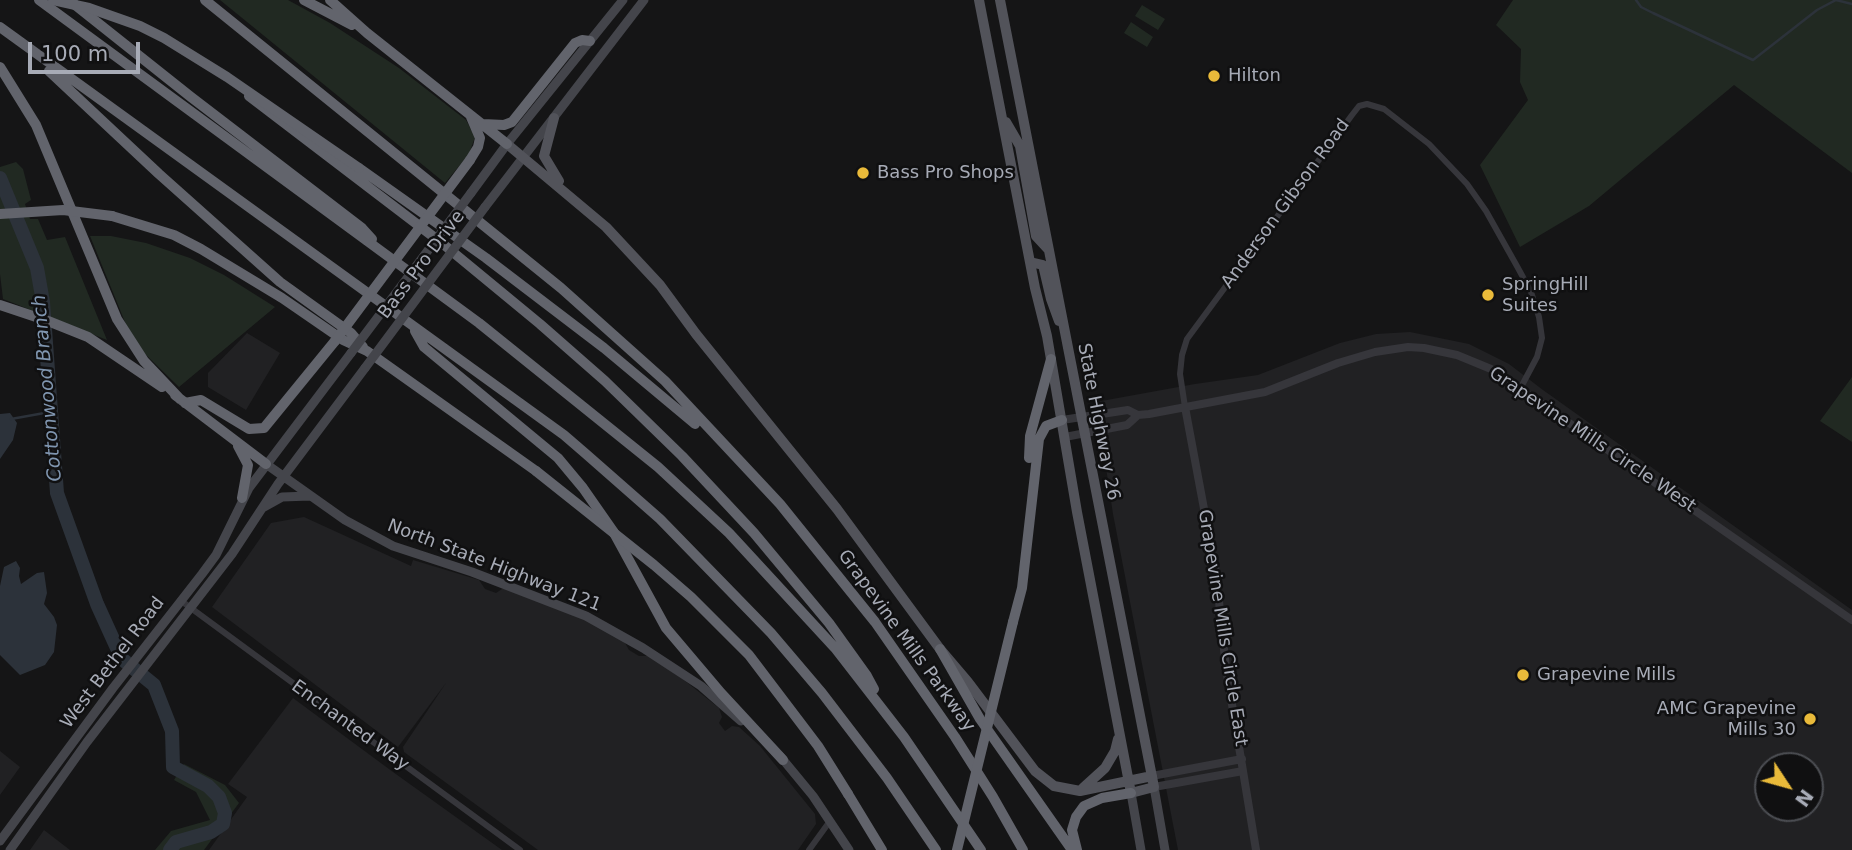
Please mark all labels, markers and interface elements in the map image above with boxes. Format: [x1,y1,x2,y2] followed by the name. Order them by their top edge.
[32,28,144,72] scale bar
[41,42,108,66] text: 100 m
[1228,65,1281,87] place label: Hilton
[1206,68,1222,84] marker: Hilton
[1217,115,1355,293] street label: Anderson Gibson Road
[877,162,1014,184] place label: Bass Pro Shops
[855,165,871,181] marker: Bass Pro Shops
[374,207,470,323] street label: Bass Pro Drive
[1502,274,1589,316] place label: SpringHill Suites
[1480,287,1496,303] marker: SpringHill Suites
[28,294,68,482] water label: Cottonwood Branch
[1072,342,1124,502] street label: State Highway 26
[1484,363,1700,517] street label: Grapevine Mills Circle West
[1193,508,1251,748] street label: Grapevine Mills Circle East
[384,515,604,617] street label: North State Highway 121
[833,546,979,736] street label: Grapevine Mills Parkway
[57,593,169,733] street label: West Bethel Road
[1537,664,1676,686] place label: Grapevine Mills
[1515,667,1531,683] marker: Grapevine Mills
[287,676,413,776] street label: Enchanted Way
[1657,698,1796,740] place label: AMC Grapevine Mills 30
[1802,711,1818,727] marker: AMC Grapevine Mills 30
[1754,752,1824,822] north arrow
[1791,785,1818,811] text: N

